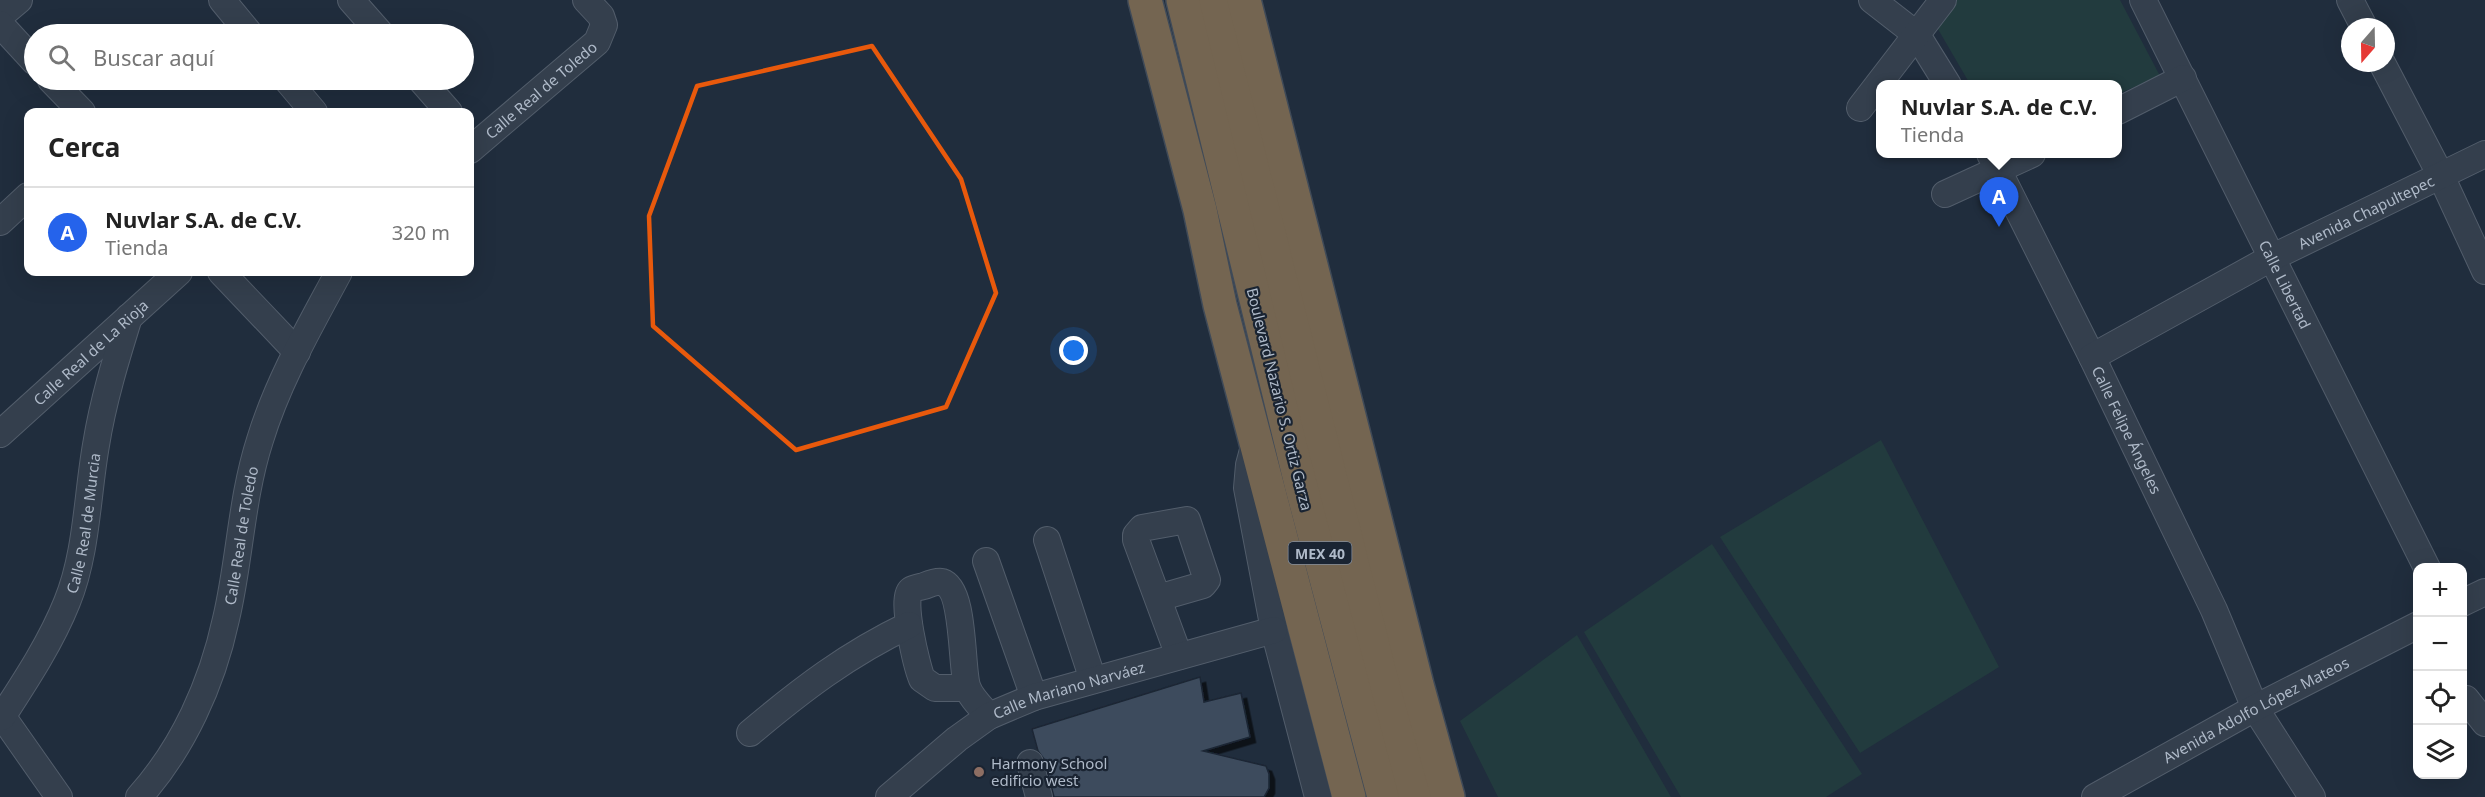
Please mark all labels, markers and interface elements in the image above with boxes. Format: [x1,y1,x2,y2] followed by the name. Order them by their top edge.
[2341,18,2395,72] north arrow
[24,24,474,90] search box
[481,37,601,143] street label: Calle Real de Toledo
[45,41,78,74] icon: search
[93,42,214,72] text: Buscar aquí
[1876,80,2122,158] popup
[1901,91,2097,121] text: Nuvlar S.A. de C.V.
[1901,121,1964,148] text: Tienda
[48,129,120,165] text: Cerca
[2295,170,2437,253] street label: Avenida Chapultepec
[1980,178,2018,227] pin: A
[105,204,302,234] text: Nuvlar S.A. de C.V.
[61,219,74,246] text: A
[392,219,450,246] text: 320 m
[105,234,168,261] text: Tienda
[2255,237,2316,332] street label: Calle Libertad
[1243,286,1317,512] street label: Boulevard Nazario S. Ortiz Garza
[29,295,152,409] street label: Calle Real de La Rioja
[1059,336,1088,365] your location
[2088,363,2166,497] street label: Calle Felipe Ángeles
[61,452,105,596] street label: Calle Real de Murcia
[219,464,262,607] street label: Calle Real de Toledo
[1288,542,1352,564] road number: MEX 40
[2413,563,2467,779] map controls
[2413,563,2467,617] button: +
[2413,617,2467,671] button: −
[2159,652,2352,767] street label: Avenida Adolfo López Mateos
[990,657,1147,723] street label: Calle Mariano Narváez
[2413,671,2467,725] button: locate
[2413,725,2467,779] button: layers
[991,753,1107,790] place label: Harmony School edificio west
[972,765,986,779] marker: Harmony School edificio west

